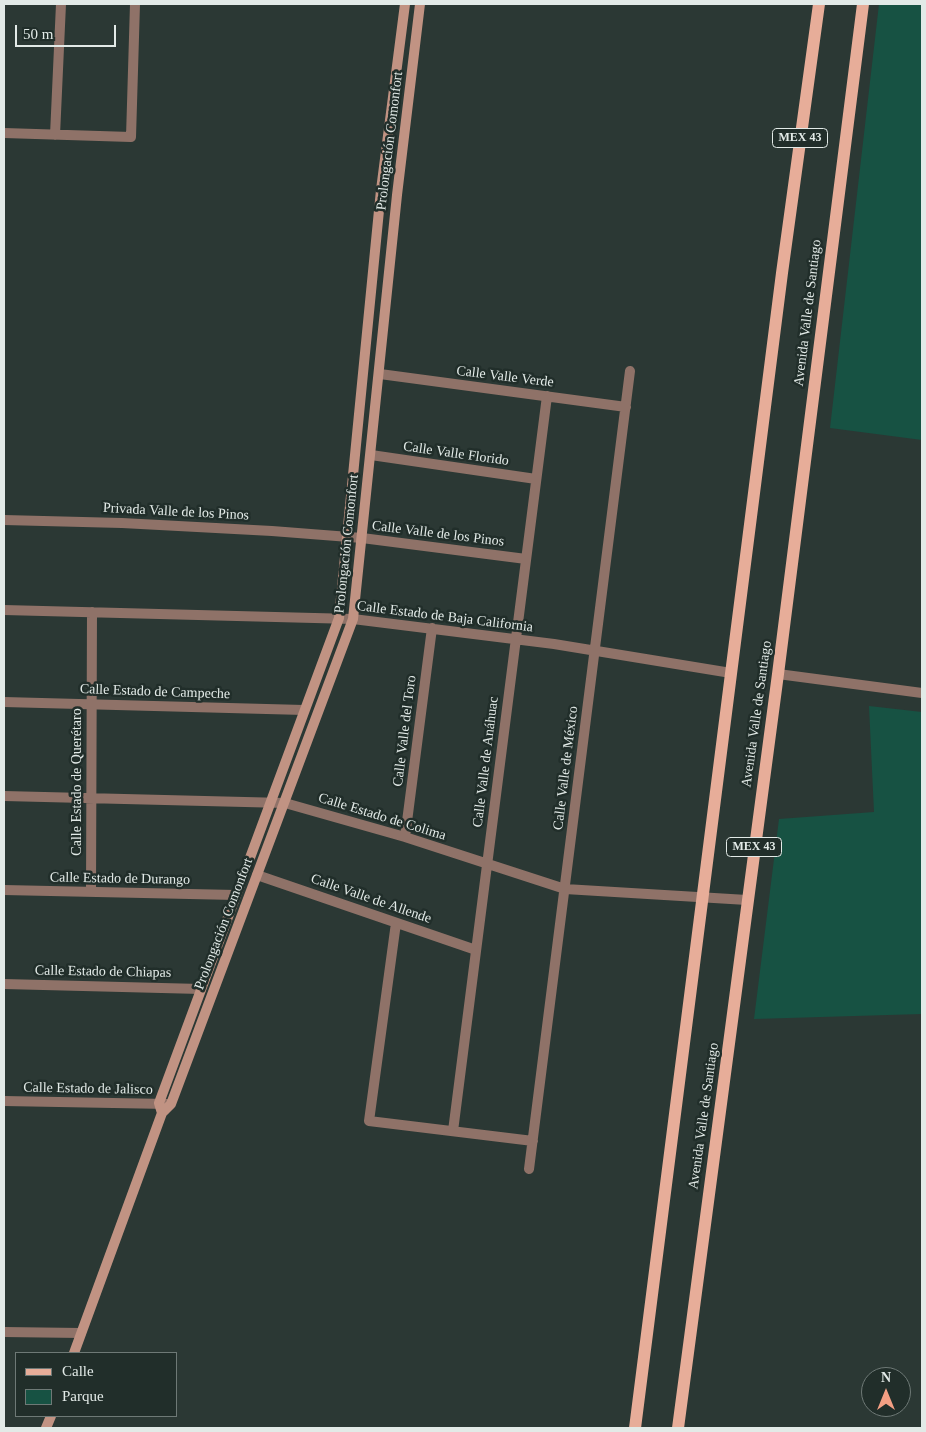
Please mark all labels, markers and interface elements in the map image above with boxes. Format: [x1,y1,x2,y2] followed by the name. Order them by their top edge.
[18,15,119,47] scale bar
[23,26,53,42] text: 50 m
[373,71,407,211] street label: Prolongación Comonfort
[772,128,828,148] road number: MEX 43
[791,239,825,387] street label: Avenida Valle de Santiago
[455,363,555,391] street label: Calle Valle Verde
[402,438,510,470] street label: Calle Valle Florido
[331,474,363,614] street label: Prolongación Comonfort
[103,500,249,524] street label: Privada Valle de los Pinos
[371,518,505,550] street label: Calle Valle de los Pinos
[356,598,534,636] street label: Calle Estado de Baja California
[738,640,776,788] street label: Avenida Valle de Santiago
[390,674,420,788] street label: Calle Valle del Toro
[80,681,230,703] street label: Calle Estado de Campeche
[470,696,502,828] street label: Calle Valle de Anáhuac
[550,705,582,831] street label: Calle Valle de México
[69,708,85,856] street label: Calle Estado de Querétaro
[316,790,448,844] street label: Calle Estado de Colima
[726,838,782,856] road number: MEX 43
[191,856,257,992] street label: Prolongación Comonfort
[50,869,190,889] street label: Calle Estado de Durango
[309,870,433,928] street label: Calle Valle de Allende
[35,962,171,982] street label: Calle Estado de Chiapas
[685,1042,723,1190] street label: Avenida Valle de Santiago
[23,1079,153,1099] street label: Calle Estado de Jalisco
[15,1352,178,1417] legend
[62,1363,94,1379] text: Calle
[861,1367,911,1417] north arrow
[881,1370,891,1385] text: N
[62,1388,104,1404] text: Parque

